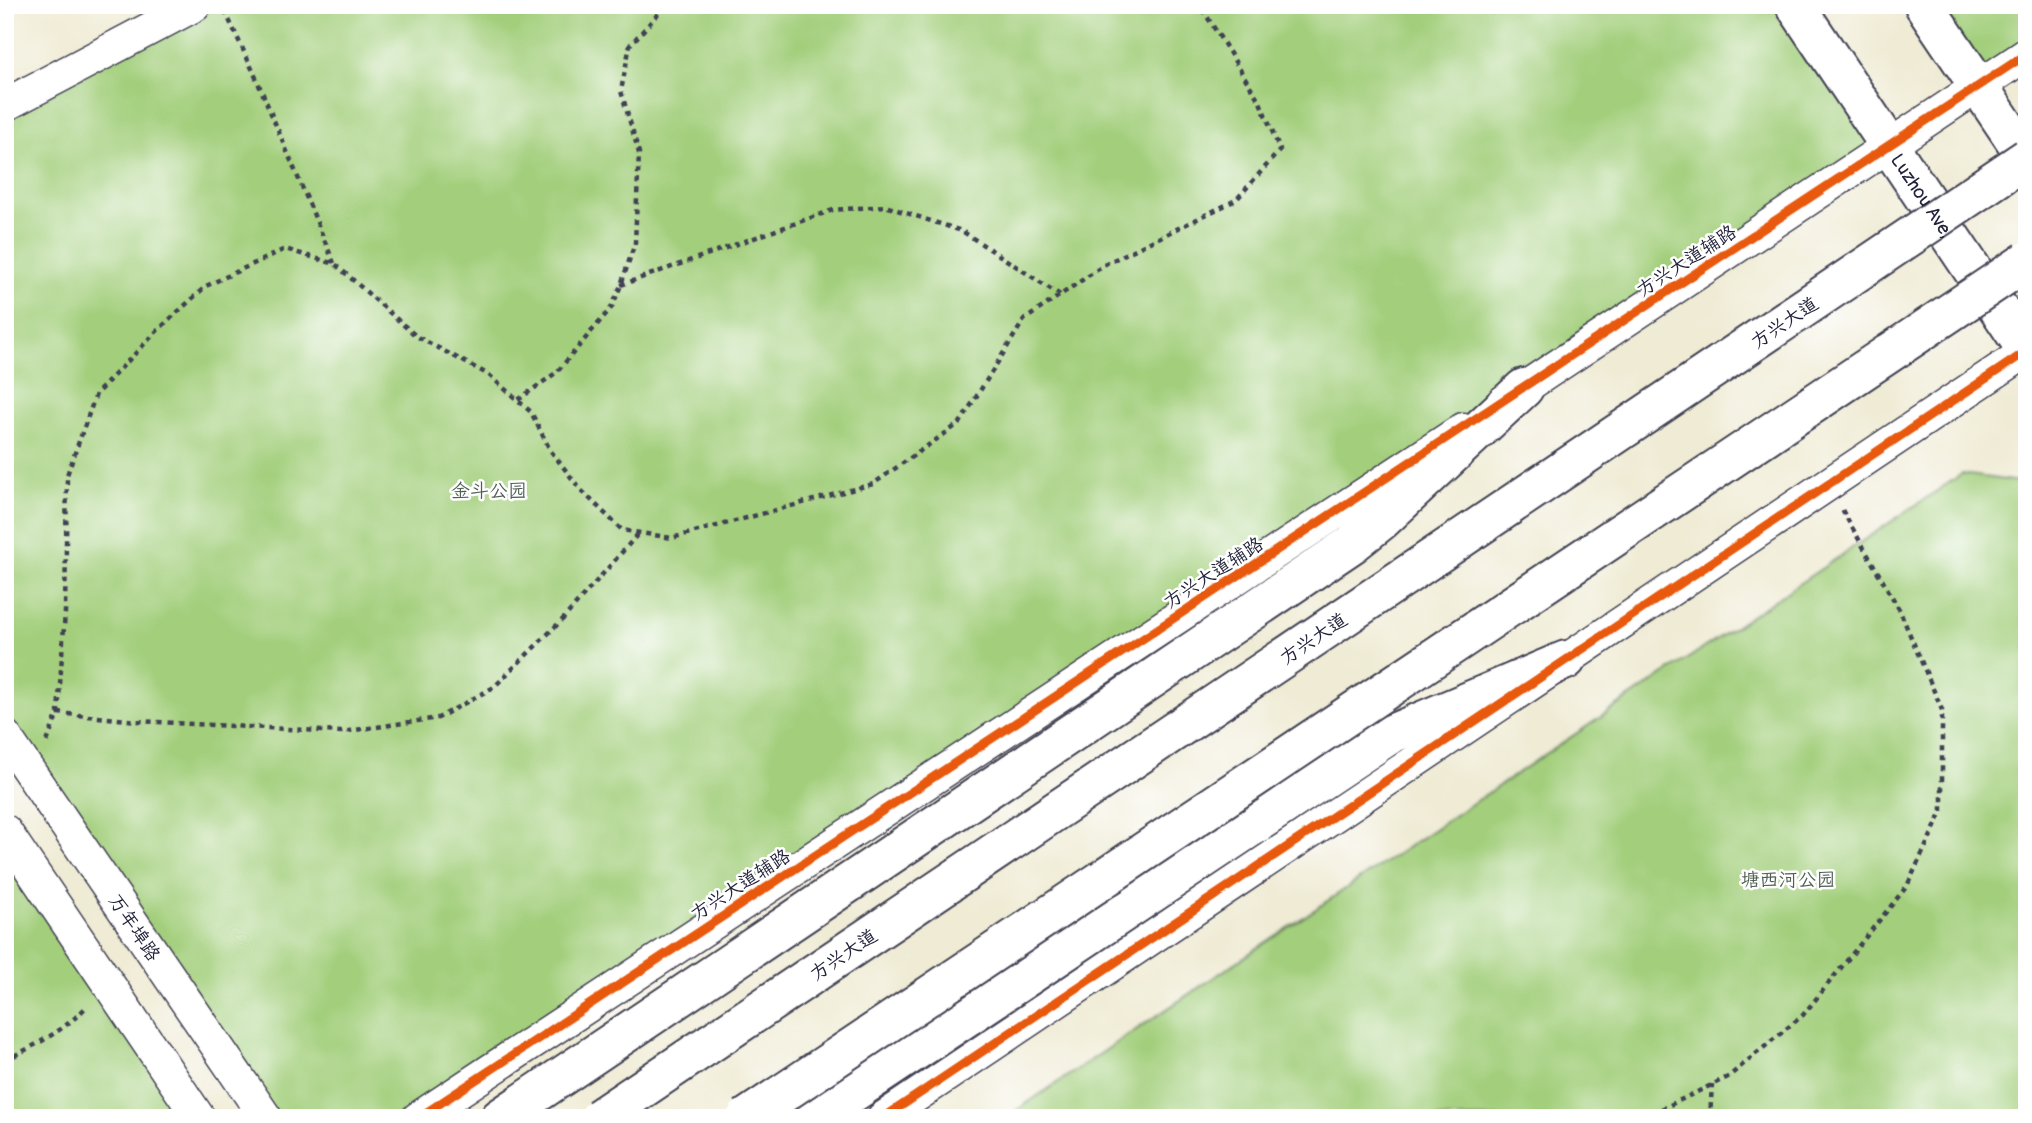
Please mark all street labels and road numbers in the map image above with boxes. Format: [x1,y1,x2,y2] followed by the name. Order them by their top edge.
[1885,149,1958,242] street label: Luzhou Ave,
[1632,220,1741,302] street label: 方兴大道辅路
[1746,292,1823,354] street label: 方兴大道
[1159,532,1268,614] street label: 方兴大道辅路
[1275,608,1352,670] street label: 方兴大道
[686,844,795,926] street label: 方兴大道辅路
[103,889,165,966] street label: 万年埠路
[805,924,882,986] street label: 方兴大道

